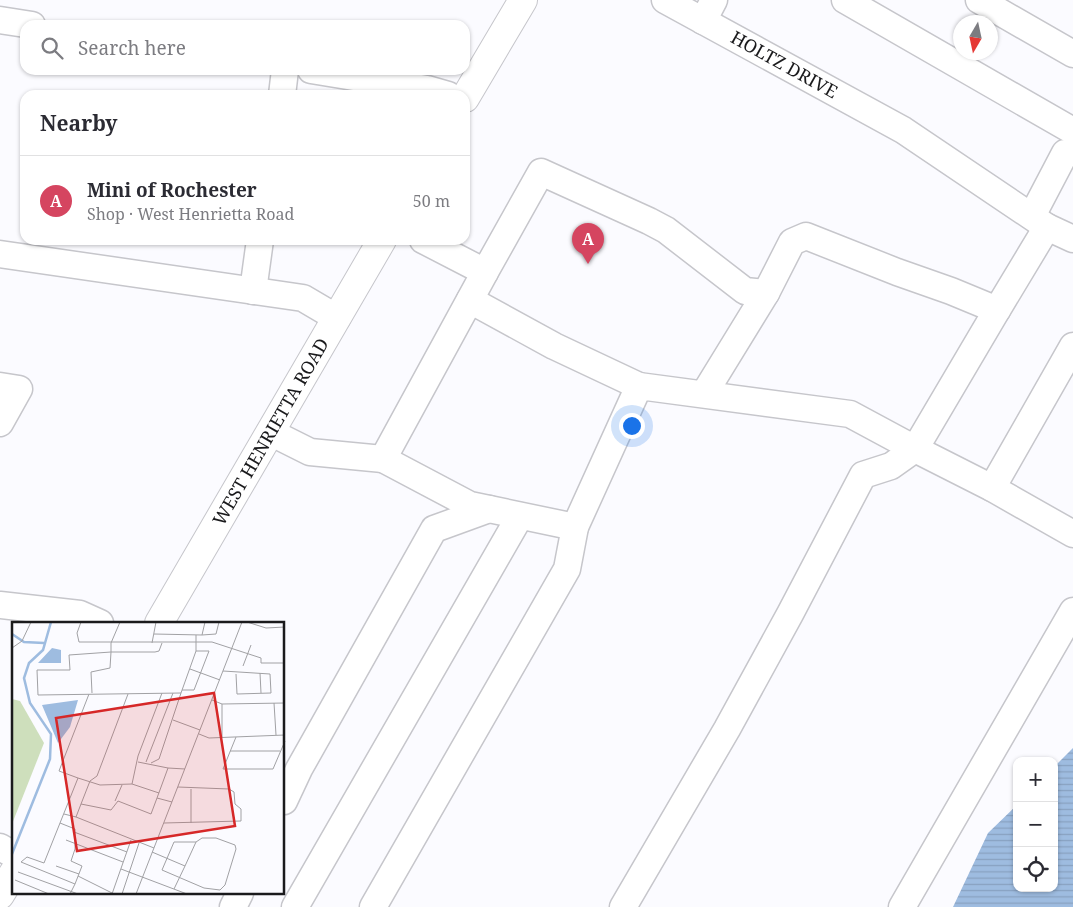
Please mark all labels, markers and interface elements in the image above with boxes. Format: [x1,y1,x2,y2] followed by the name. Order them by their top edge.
[953,15,998,60] north arrow
[20,20,470,75] search box
[727,25,842,103] street label: HOLTZ DRIVE
[38,34,66,62] icon: search
[78,35,186,61] text: Search here
[40,109,118,137] text: Nearby
[87,177,257,203] text: Mini of Rochester
[50,190,62,212] text: A
[413,190,450,212] text: 50 m
[87,203,294,225] text: Shop · West Henrietta Road
[572,223,604,264] pin: A
[207,333,334,530] street label: WEST HENRIETTA ROAD
[619,413,645,439] your location
[12,622,285,894] inset map
[1013,757,1058,892] map controls
[1013,757,1058,802] button: +
[1013,802,1058,847] button: −
[1013,847,1058,892] button: locate

